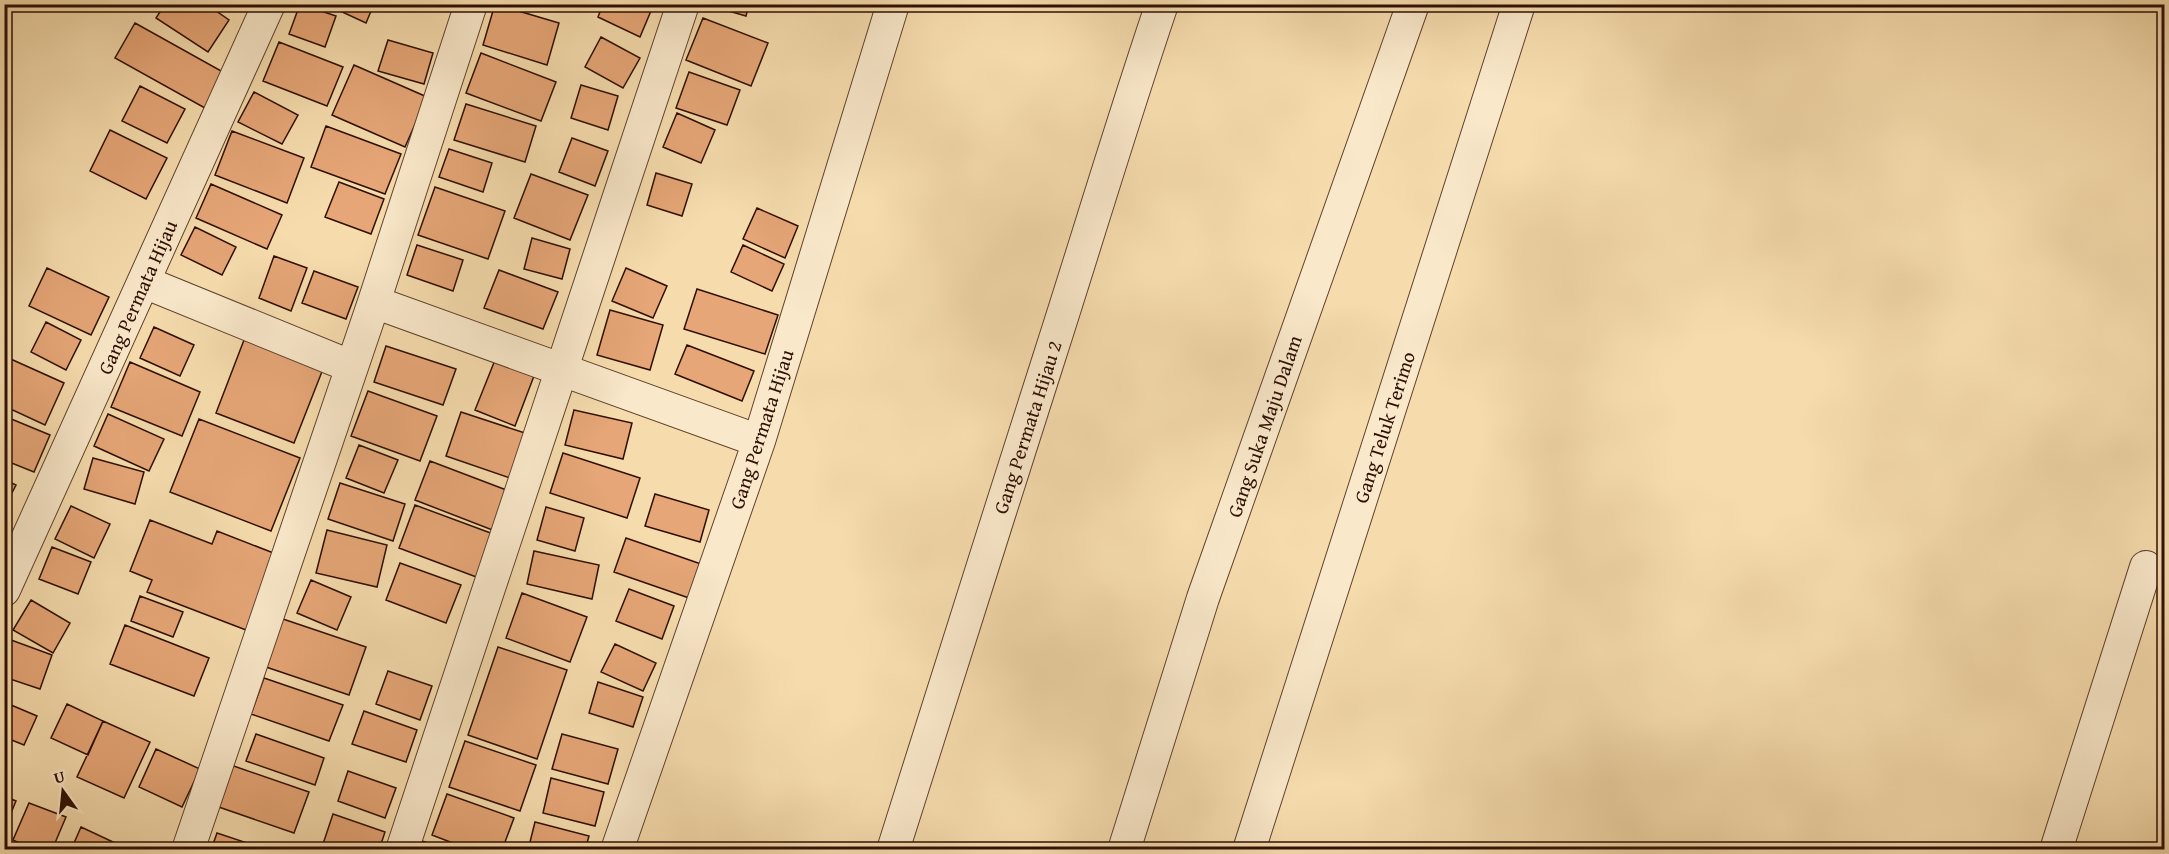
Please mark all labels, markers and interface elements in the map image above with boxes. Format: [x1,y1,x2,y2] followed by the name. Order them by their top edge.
[90,215,184,379] street label: Gang Permata Hijau
[1219,330,1309,521] street label: Gang Suka Maju Dalam
[985,337,1069,517] street label: Gang Permata Hijau 2
[721,345,801,513] street label: Gang Permata Hijau
[1346,347,1422,507] street label: Gang Teluk Terimo
[33,761,93,821] north arrow
[51,763,68,789] text: U

